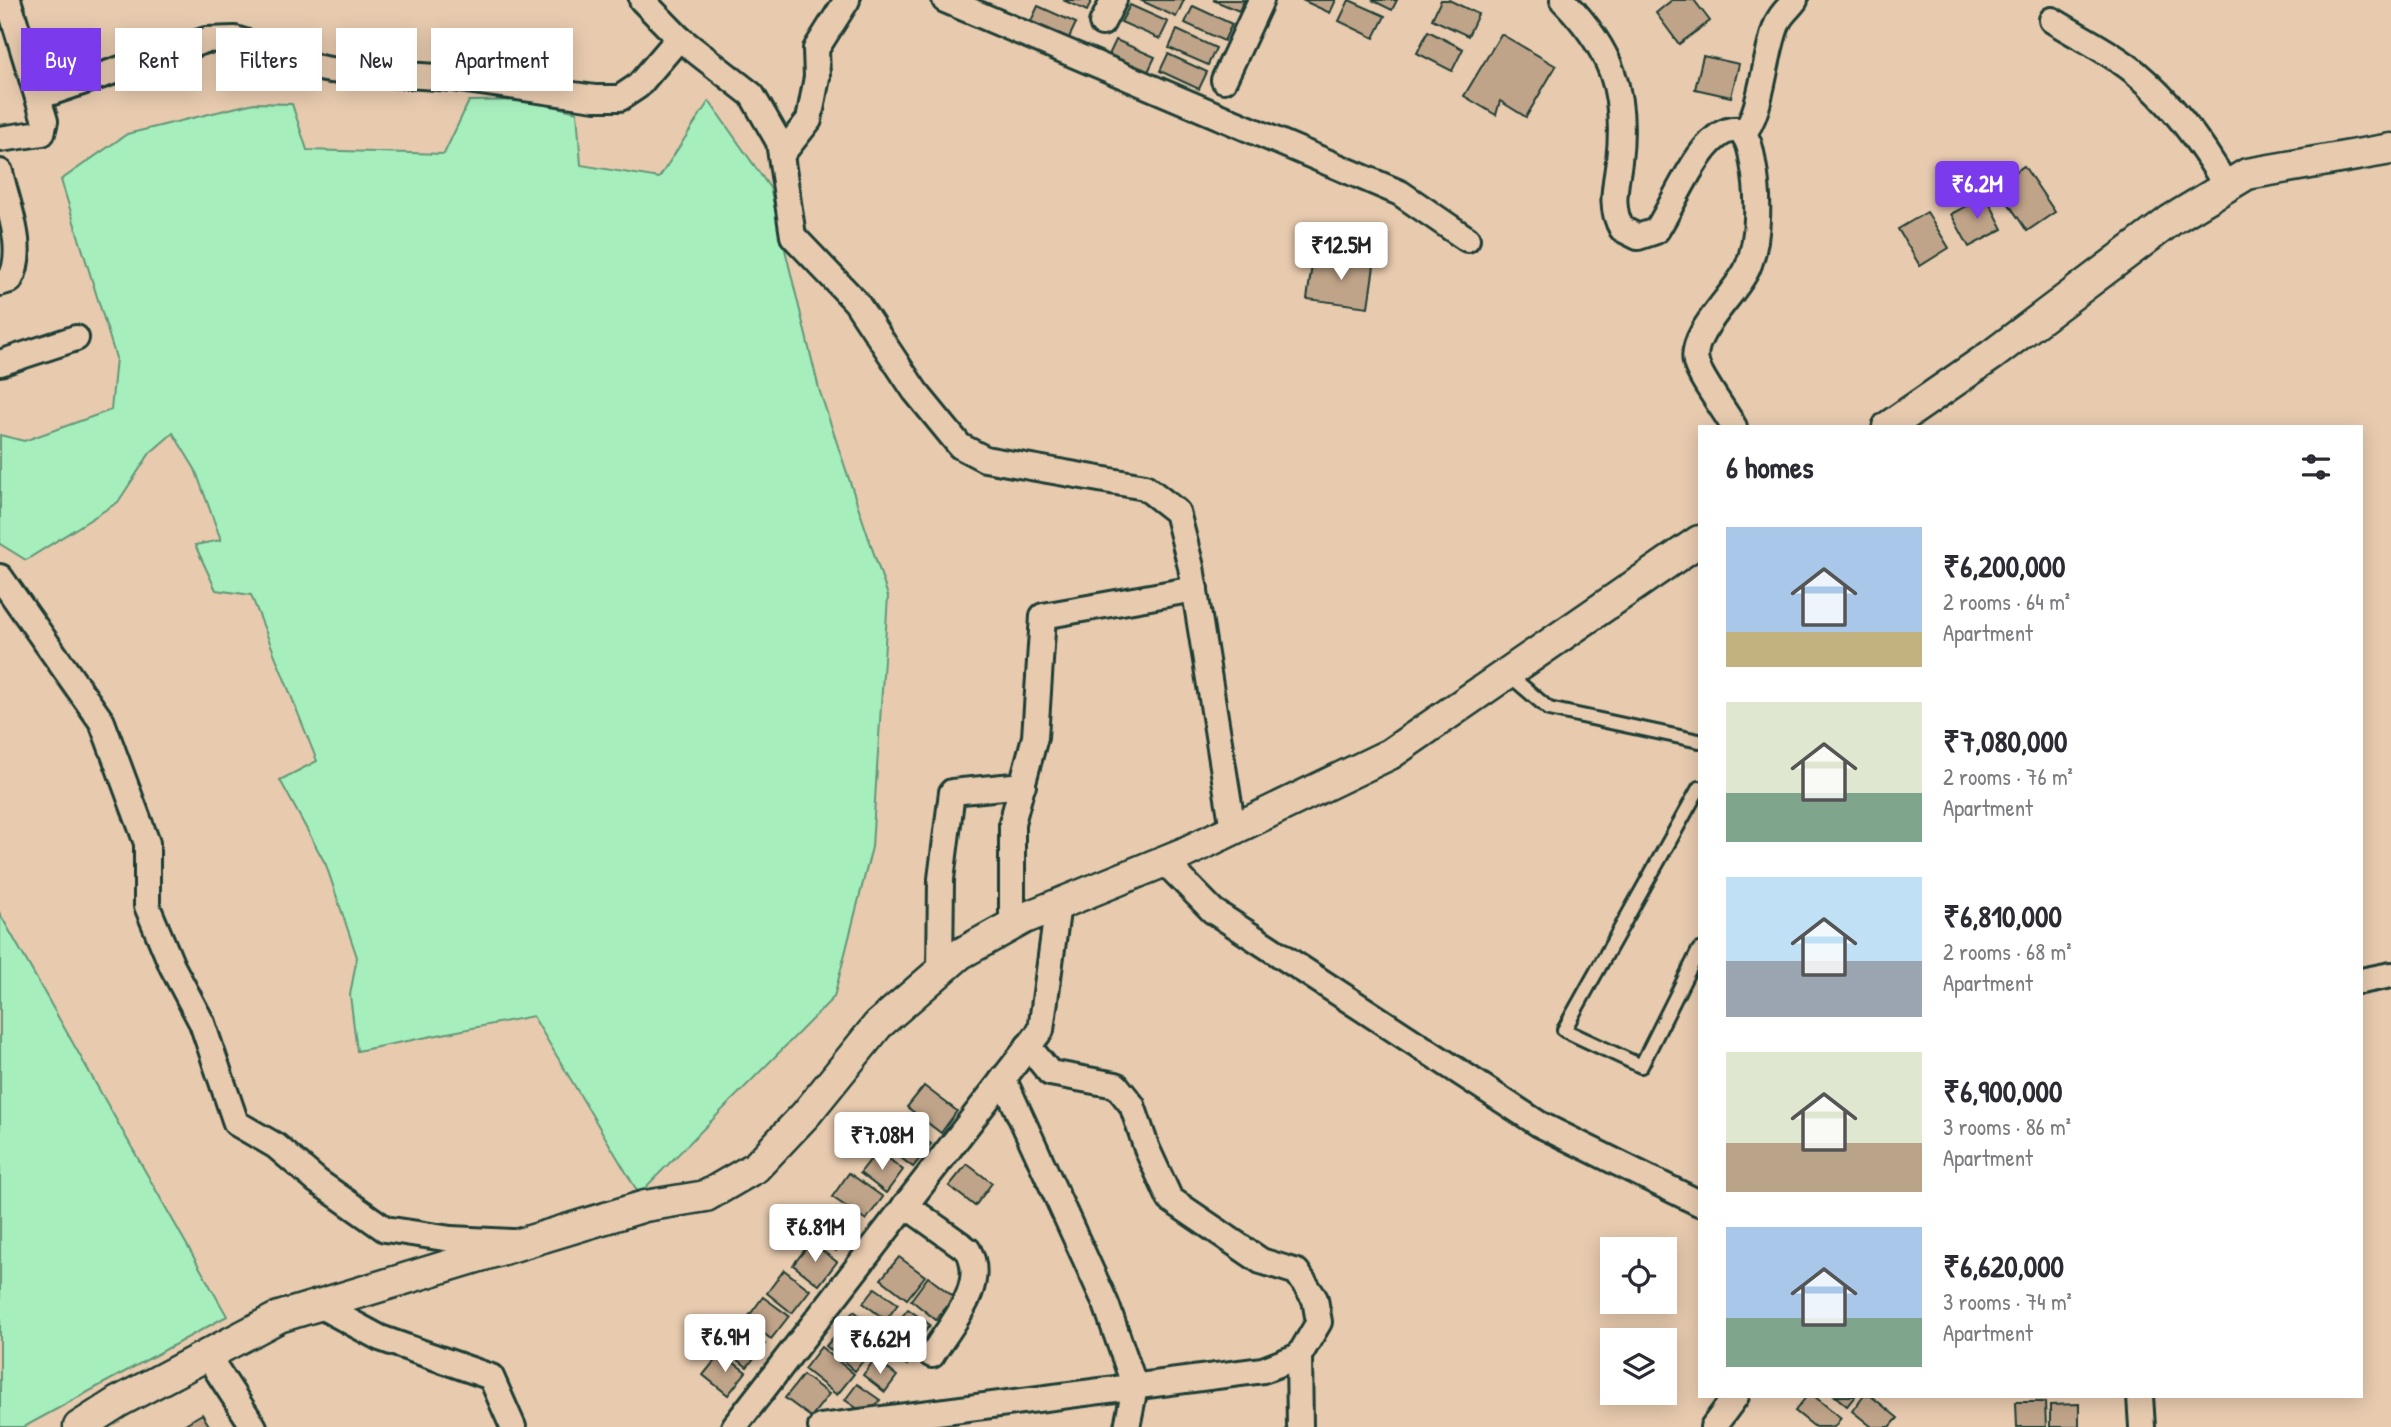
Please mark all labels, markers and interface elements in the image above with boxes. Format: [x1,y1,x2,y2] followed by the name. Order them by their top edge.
[21,28,101,91] chip: Buy
[115,28,202,91] chip: Rent
[216,28,322,91] chip: Filters
[336,28,417,91] chip: New
[431,28,573,91] chip: Apartment
[1928,162,2026,221] pin: ₹6.2M
[1951,168,2003,199] text: ₹6.2M
[1284,222,1398,282] pin: ₹12.5M
[1311,229,1371,260] text: ₹12.5M
[1726,447,1813,487] text: 6 homes
[2297,448,2335,486] icon: filters
[1943,546,2066,586] text: ₹6,200,000
[1782,555,1866,639] icon: home
[1943,586,2070,617] text: 2 rooms · 64 m²
[1943,617,2033,648] text: Apartment
[1943,721,2067,761] text: ₹7,080,000
[1782,730,1866,814] icon: home
[1943,761,2073,792] text: 2 rooms · 76 m²
[1943,792,2033,823] text: Apartment
[1943,896,2062,936] text: ₹6,810,000
[1782,905,1866,989] icon: home
[1943,936,2071,967] text: 2 rooms · 68 m²
[1943,967,2033,998] text: Apartment
[1943,1071,2062,1111] text: ₹6,900,000
[1782,1080,1866,1164] icon: home
[1943,1111,2071,1142] text: 3 rooms · 86 m²
[825,1112,939,1172] pin: ₹7.08M
[850,1119,914,1150] text: ₹7.08M
[1943,1142,2033,1173] text: Apartment
[758,1204,872,1264] pin: ₹6.81M
[785,1211,845,1242] text: ₹6.81M
[1600,1237,1677,1405] map controls
[1600,1237,1677,1314] button: locate
[1943,1246,2064,1286] text: ₹6,620,000
[1782,1255,1866,1339] icon: home
[1943,1286,2072,1317] text: 3 rooms · 74 m²
[676,1314,774,1374] pin: ₹6.9M
[823,1316,937,1376] pin: ₹6.62M
[1943,1317,2033,1348] text: Apartment
[700,1321,750,1352] text: ₹6.9M
[850,1323,910,1354] text: ₹6.62M
[1600,1328,1677,1405] button: layers

